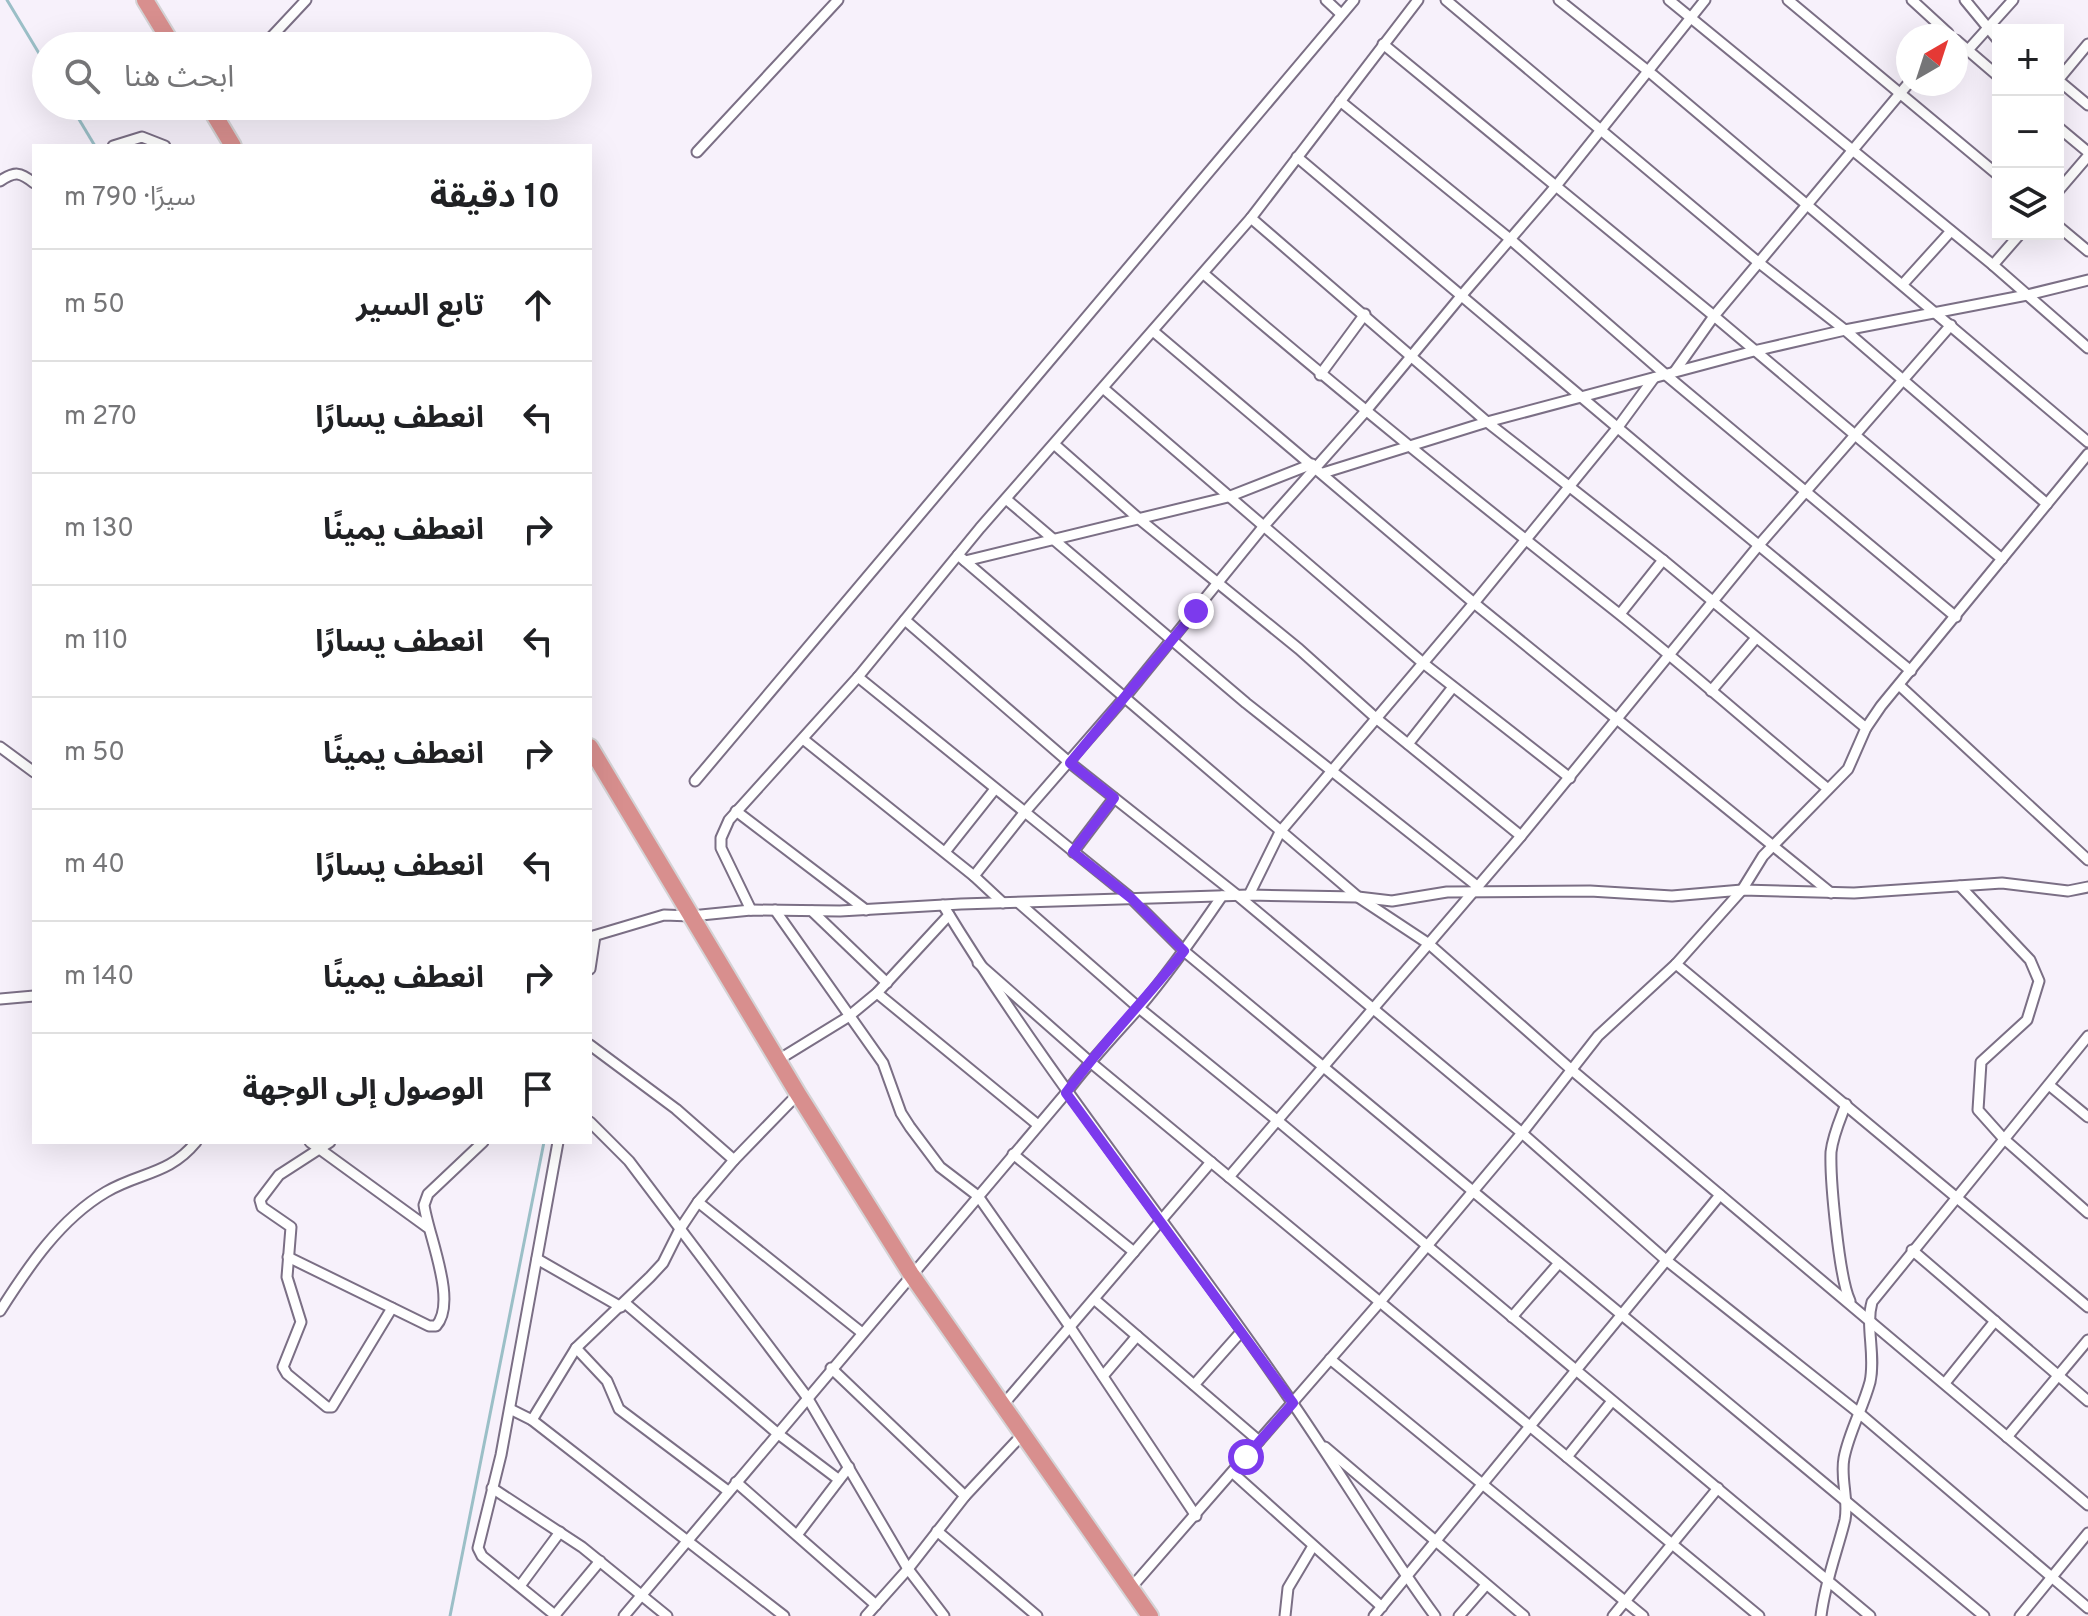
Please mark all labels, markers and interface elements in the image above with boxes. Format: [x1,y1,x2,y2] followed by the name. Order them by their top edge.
[1896,24,1968,96] north arrow
[1992,24,2064,240] map controls
[1992,24,2064,96] button: +
[32,32,592,120] search box
[60,54,104,98] icon: search
[124,60,234,97] text: ابحث هنا
[1992,96,2064,168] button: −
[1992,168,2064,240] button: layers
[430,177,560,220] text: 10 دقيقة
[64,182,196,215] text: سيرًا · 790 m
[516,283,560,327] icon: ahead
[64,289,125,322] text: 50 m
[356,289,484,326] text: تابع السير
[516,395,560,439] icon: left
[64,401,137,434] text: 270 m
[315,401,484,438] text: انعطف يسارًا
[516,507,560,551] icon: right
[64,513,134,546] text: 130 m
[323,513,484,550] text: انعطف يمينًا
[1178,593,1214,629] route end
[516,619,560,663] icon: left
[64,625,128,658] text: 110 m
[315,625,484,662] text: انعطف يسارًا
[516,731,560,775] icon: right
[64,737,125,770] text: 50 m
[323,737,484,774] text: انعطف يمينًا
[516,843,560,887] icon: left
[64,849,125,882] text: 40 m
[315,849,484,886] text: انعطف يسارًا
[516,955,560,999] icon: right
[64,961,134,994] text: 140 m
[323,961,484,998] text: انعطف يمينًا
[516,1067,560,1111] icon: arrive
[242,1073,484,1110] text: الوصول إلى الوجهة
[1228,1439,1264,1475] route start

